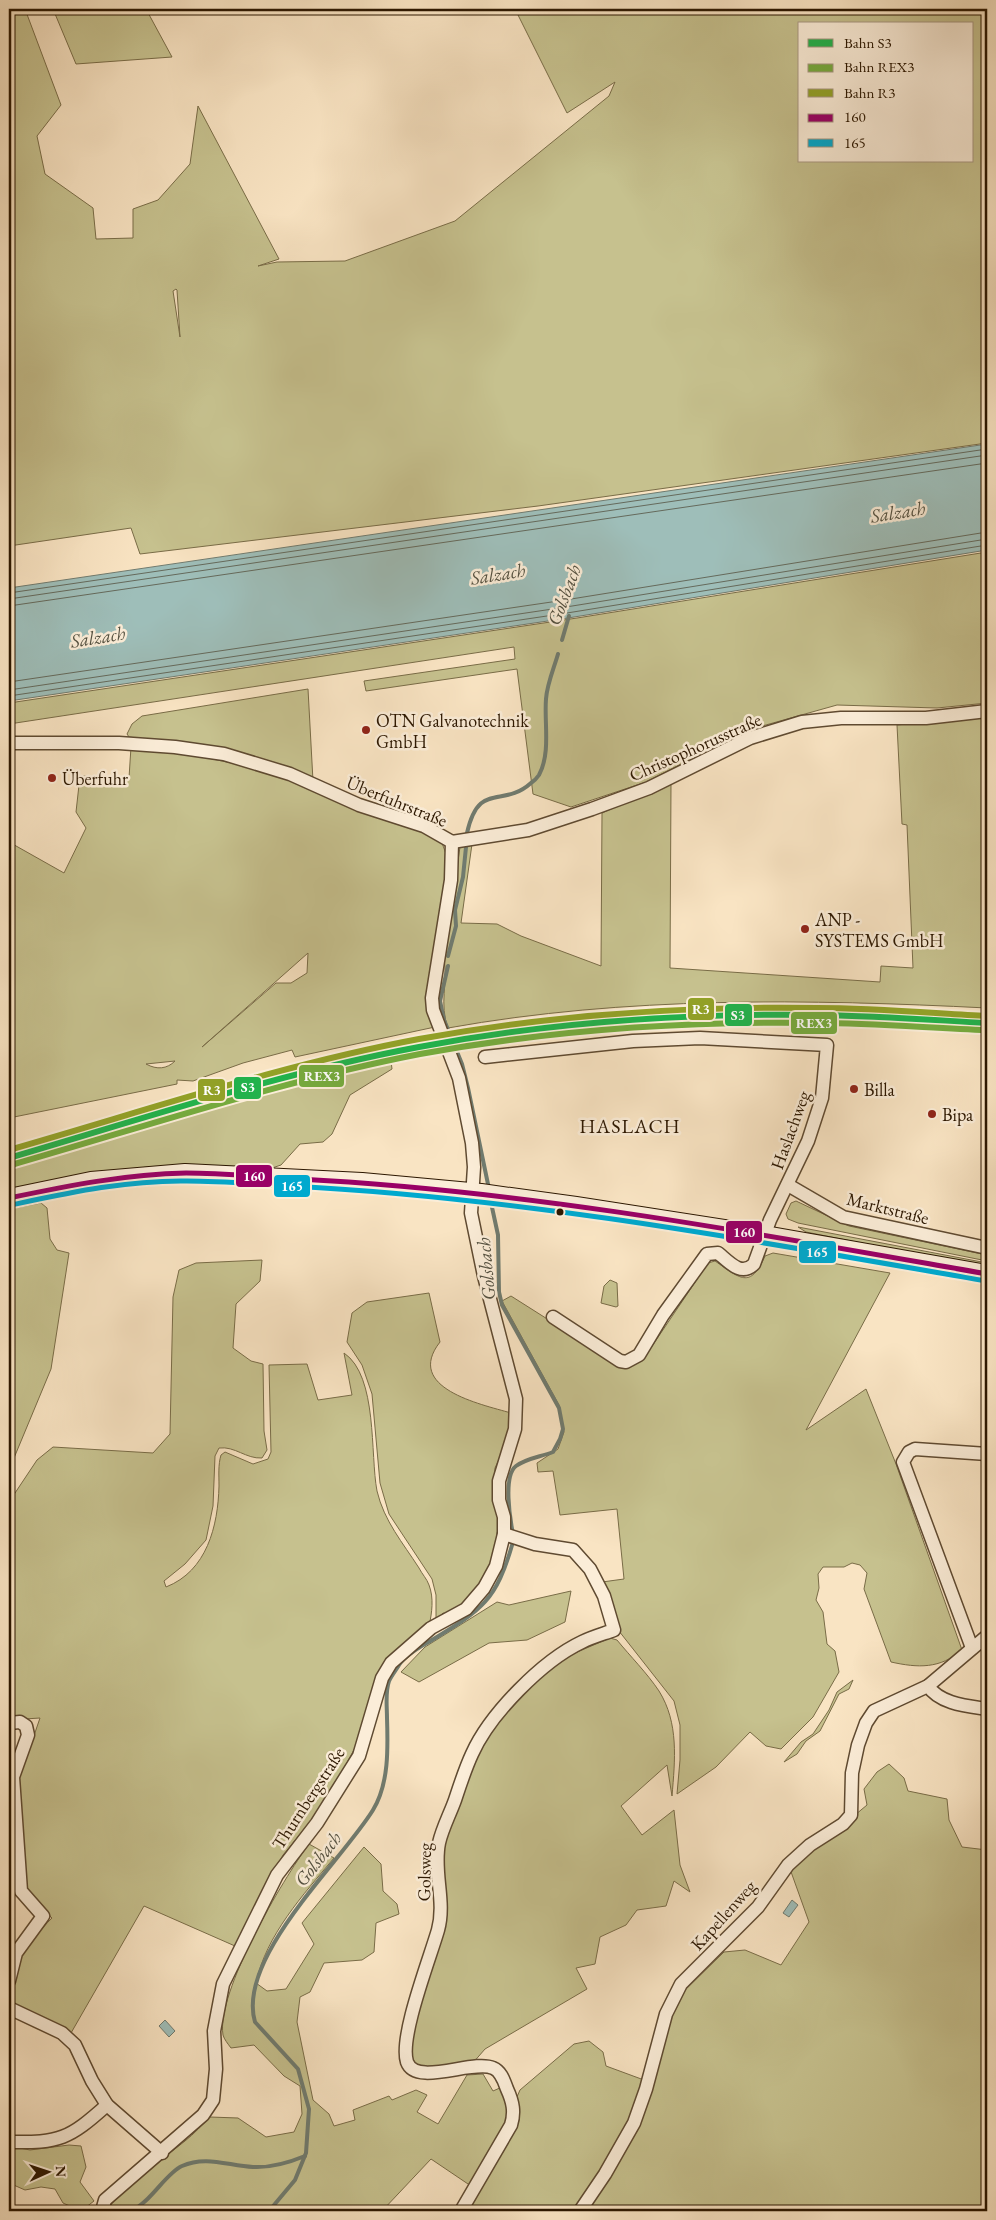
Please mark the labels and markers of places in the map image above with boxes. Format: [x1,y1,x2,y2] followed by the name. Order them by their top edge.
[376,709,529,753] place label: OTN Galvanotechnik GmbH
[360,724,372,736] marker: OTN Galvanotechnik GmbH
[62,767,128,790] place label: Überfuhr
[46,772,58,784] marker: Überfuhr
[814,908,944,952] place label: ANP - SYSTEMS GmbH
[799,923,811,935] marker: ANP - SYSTEMS GmbH
[864,1078,896,1101] place label: Billa
[848,1083,860,1095] marker: Billa
[942,1103,974,1126] place label: Bipa
[926,1108,938,1120] marker: Bipa
[555,1207,565,1217] unlabelled marker

